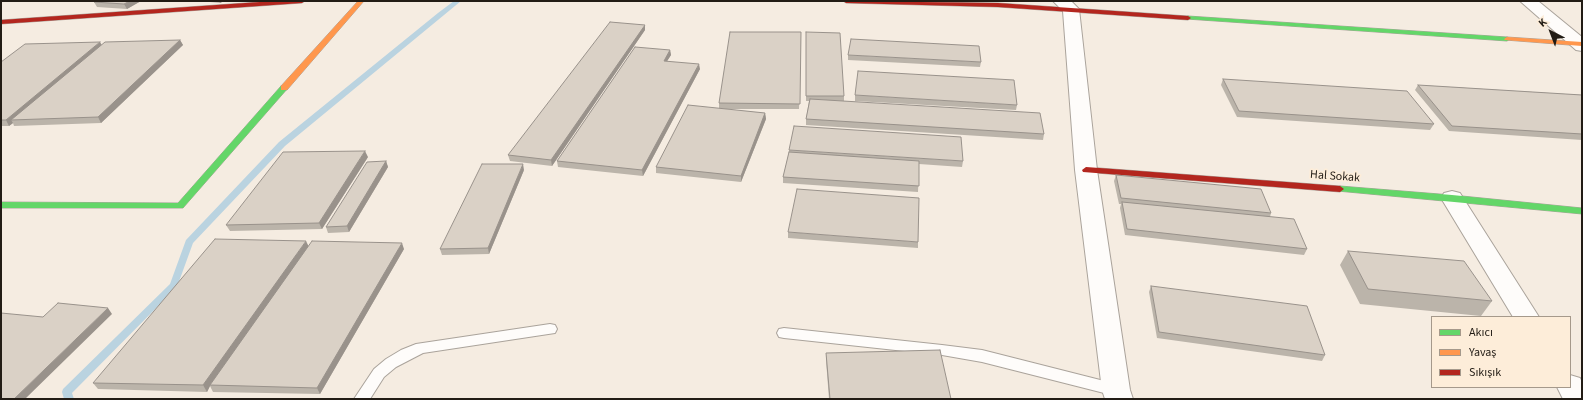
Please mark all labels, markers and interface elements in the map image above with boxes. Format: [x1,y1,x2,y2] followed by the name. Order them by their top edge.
[1531,12,1571,52] north arrow
[1535,15,1550,31] text: K
[1310,168,1360,186] street label: Hal Sokak
[1431,316,1571,388] legend
[1469,324,1493,341] text: Akıcı
[1469,344,1496,361] text: Yavaş
[1469,364,1501,381] text: Sıkışık

